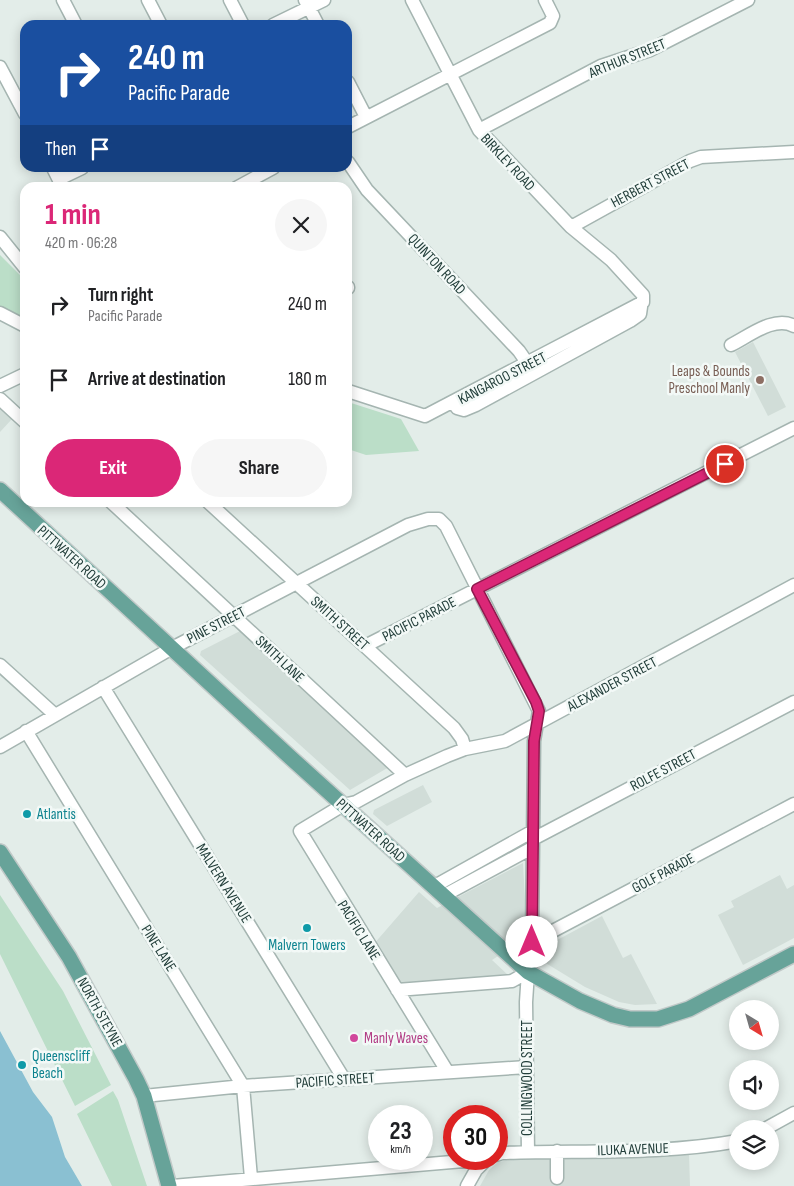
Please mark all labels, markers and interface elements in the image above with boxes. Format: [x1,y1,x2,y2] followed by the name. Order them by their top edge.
[585,34,668,83] street label: ARTHUR STREET
[128,37,205,80] text: 240 m
[45,40,110,105] icon: right
[128,80,230,107] text: Pacific Parade
[476,130,539,195] street label: BIRKLEY ROAD
[86,135,114,163] icon: arrive
[45,138,76,161] text: Then
[608,155,693,212] street label: HERBERT STREET
[45,197,101,233] text: 1 min
[275,199,327,251] button: close
[404,230,470,299] street label: QUINTON ROAD
[45,234,117,253] text: 420 m · 06:28
[88,284,153,307] text: Turn right
[45,291,73,319] icon: right
[288,293,327,316] text: 240 m
[88,307,162,326] text: Pacific Parade
[455,348,550,409] street label: KANGAROO STREET
[668,362,750,398] place label: Leaps & Bounds Preschool Manly
[45,366,73,394] icon: arrive
[88,368,226,391] text: Arrive at destination
[288,368,327,391] text: 180 m
[754,374,766,386] marker: Leaps & Bounds Preschool Manly
[45,439,181,497] button: Exit
[191,439,327,497] button: Share
[704,443,746,485] pin
[711,450,739,478] icon: arrive
[33,521,110,593] street label: PITTWATER ROAD
[306,592,373,655] street label: SMITH STREET
[379,593,459,646] street label: PACIFIC PARADE
[184,603,249,648] street label: PINE STREET
[251,632,308,687] street label: SMITH LANE
[563,653,661,717] street label: ALEXANDER STREET
[627,745,699,796] street label: ROLFE STREET
[332,794,409,866] street label: PITTWATER ROAD
[36,805,76,824] place label: Atlantis
[21,808,33,820] marker: Atlantis
[192,840,256,927] street label: MALVERN AVENUE
[629,849,698,898] street label: GOLF PARADE
[333,897,384,964] street label: PACIFIC LANE
[505,915,557,967] position arrow
[137,921,180,975] street label: PINE LANE
[301,922,313,934] marker: Malvern Towers
[268,936,346,955] place label: Malvern Towers
[73,974,126,1050] street label: NORTH STEYNE
[729,1000,779,1050] north arrow
[729,1000,779,1170] map controls
[518,1020,537,1136] street label: COLLINGWOOD STREET
[364,1029,428,1048] place label: Manly Waves
[348,1032,360,1044] marker: Manly Waves
[32,1047,90,1083] place label: Queenscliff Beach
[16,1059,28,1071] marker: Queenscliff Beach
[729,1060,779,1110] button: sound
[295,1068,375,1093] street label: PACIFIC STREET
[443,1105,508,1170] speed limit sign: 30
[389,1116,412,1147] text: 23
[729,1120,779,1170] button: layers
[597,1139,669,1160] street label: ILUKA AVENUE
[390,1142,411,1157] text: km/h

